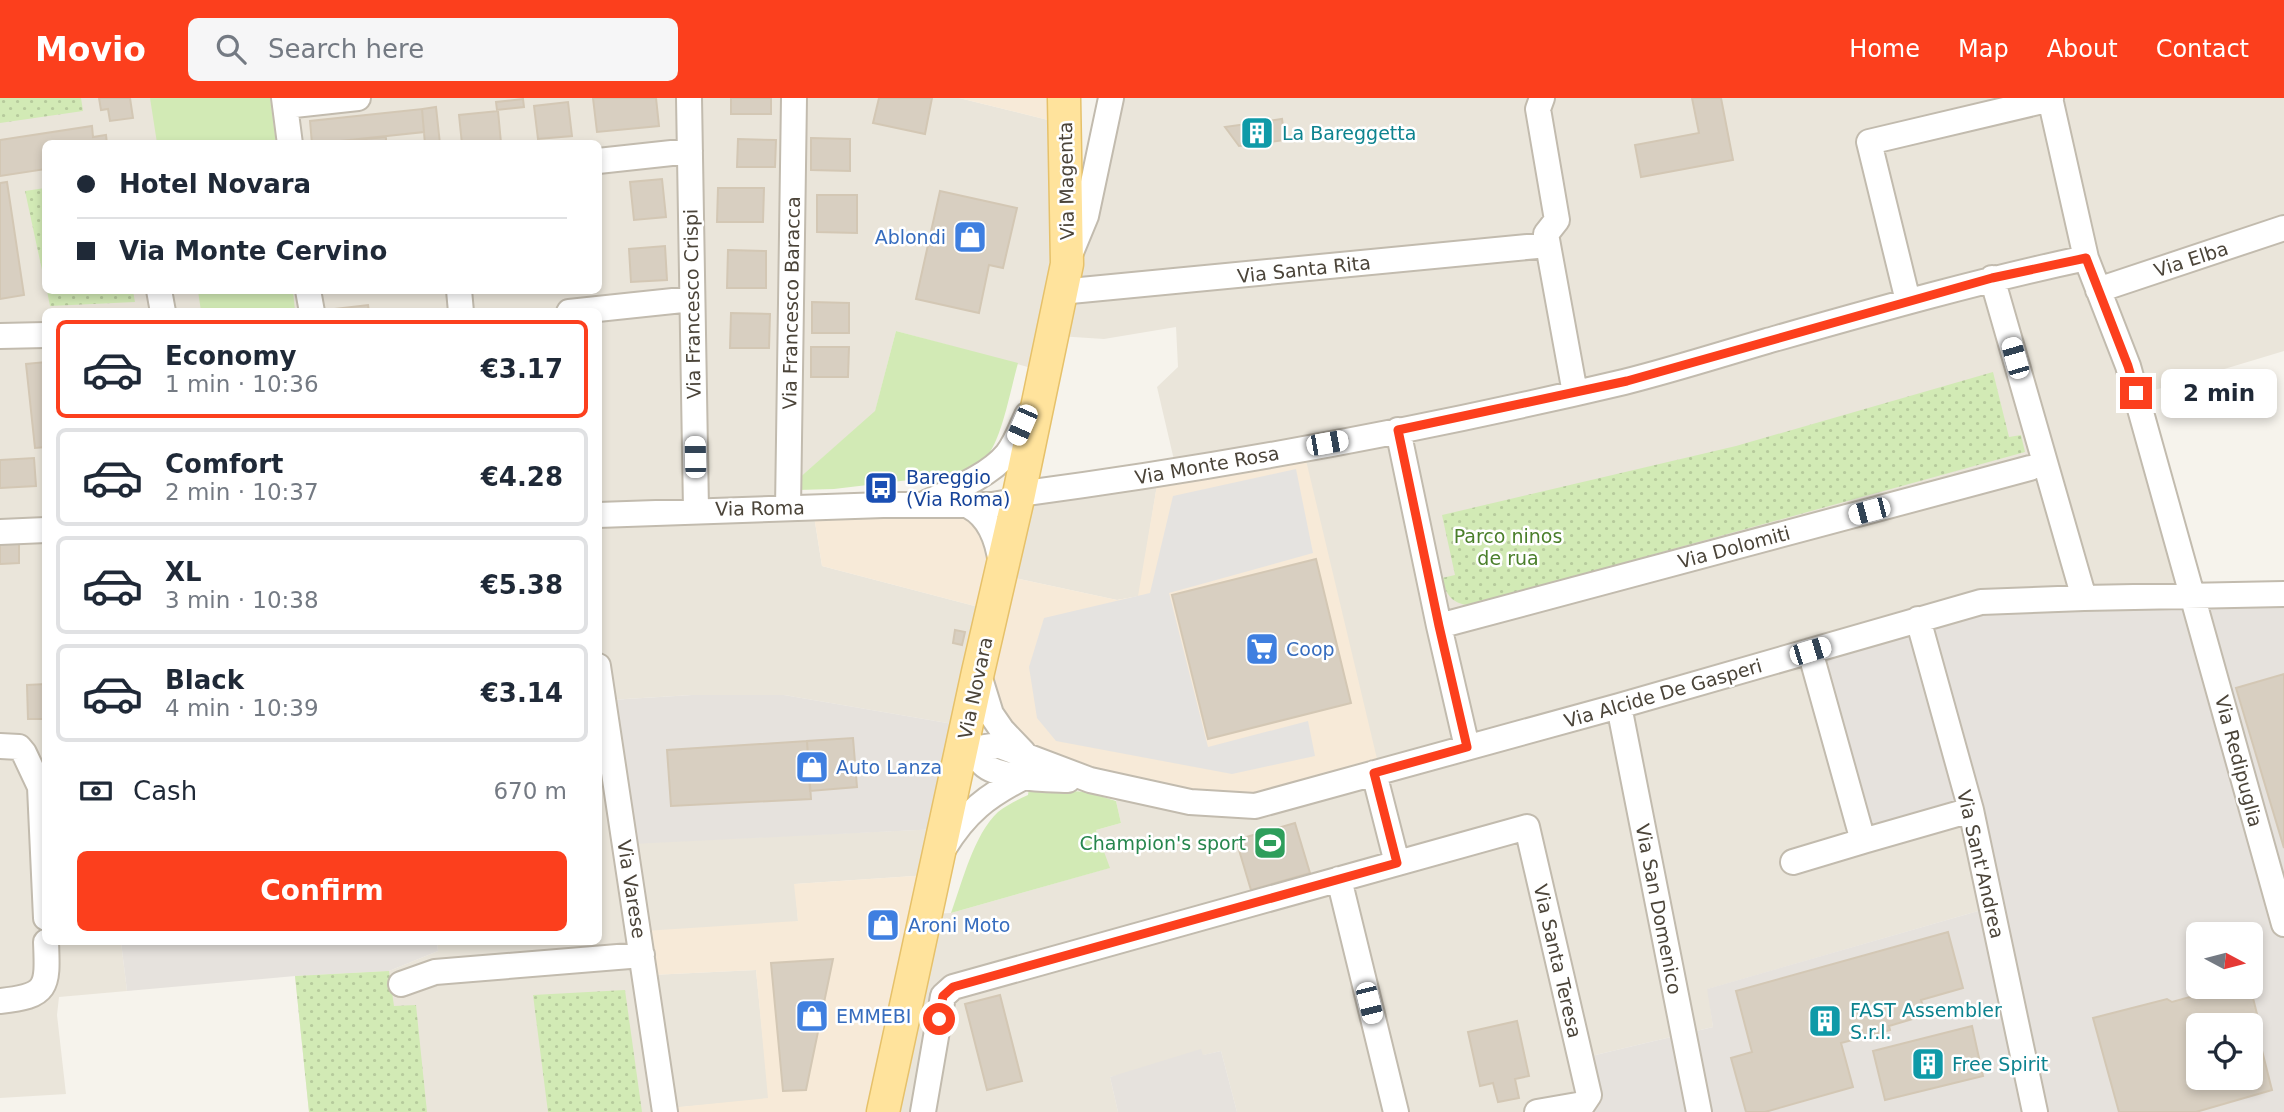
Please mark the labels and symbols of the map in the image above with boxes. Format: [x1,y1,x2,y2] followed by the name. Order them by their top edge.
[1238,114,1276,152] building icon: La Bareggetta
[1054,122,1078,240] street label: Via Magenta
[1282,122,1416,144] place label: La Bareggetta
[778,196,804,410] street label: Via Francesco Baracca
[679,209,705,399] street label: Via Francesco Crispi
[951,218,989,256] shop icon: Ablondi
[875,226,946,248] place label: Ablondi
[2151,237,2231,281] street label: Via Elba
[1236,251,1372,287] street label: Via Santa Rita
[2000,335,2031,381] car
[2160,368,2276,418] callout: 2 min
[2120,377,2152,409] route end
[1004,402,1041,448] car
[1305,429,1350,457] car
[685,436,706,478] car
[1133,441,1281,489] street label: Via Monte Rosa
[906,466,1011,510] place label: Bareggio (Via Roma)
[862,469,900,507] bus stop icon: Bareggio (Via Roma)
[1846,495,1893,527] car
[715,496,805,520] street label: Via Roma
[1676,521,1792,573] street label: Via Dolomiti
[1454,525,1562,569] park label: Parco ninos de rua
[1243,630,1281,668] supermarket icon: Coop
[953,635,997,741] street label: Via Novara
[1787,635,1834,667] car
[1286,638,1335,660] place label: Coop
[1562,654,1764,732] street label: Via Alcide De Gasperi
[2211,693,2267,829] street label: Via Redipuglia
[793,748,831,786] shop icon: Auto Lanza
[836,756,942,778] place label: Auto Lanza
[1953,788,2009,940] street label: Via Sant'Andrea
[1632,822,1686,996] street label: Via San Domenico
[1251,824,1289,862] sports icon: Champion's sport
[1080,832,1246,854] place label: Champion's sport
[613,838,651,940] street label: Via Varese
[1530,882,1586,1040] street label: Via Santa Teresa
[864,906,902,944] shop icon: Aroni Moto
[908,914,1010,936] place label: Aroni Moto
[2186,922,2263,999] north arrow
[1354,980,1385,1026] car
[793,997,831,1035] shop icon: EMMEBI
[1850,999,2002,1043] place label: FAST Assembler S.r.l.
[1806,1002,1844,1040] building icon: FAST Assembler S.r.l.
[923,1003,955,1035] route start
[836,1005,911,1027] place label: EMMEBI
[1909,1045,1947,1083] building icon: Free Spirit
[1952,1053,2048,1075] place label: Free Spirit

